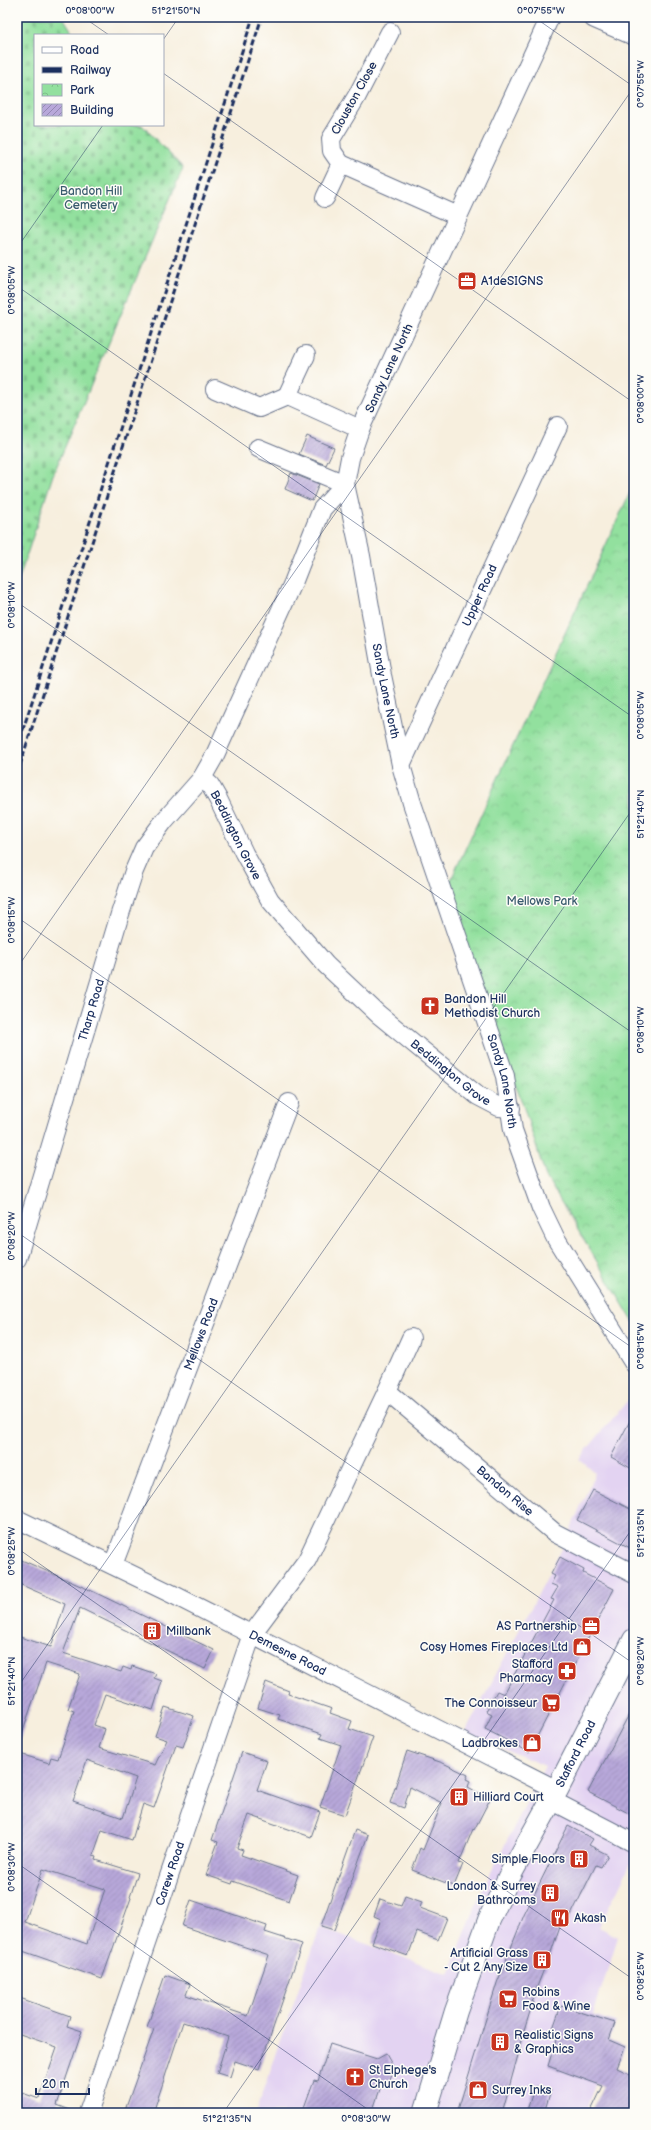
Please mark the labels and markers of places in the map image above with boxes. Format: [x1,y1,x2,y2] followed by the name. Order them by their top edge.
[456,270,478,292] office icon: A1deSIGNS
[481,274,543,289] place label: A1deSIGNS
[444,992,540,1021] place label: Bandon Hill Methodist Church
[419,995,441,1017] church icon: Bandon Hill Methodist Church
[580,1615,602,1637] office icon: AS Partnership
[497,1619,577,1634] place label: AS Partnership
[141,1620,163,1642] building icon: Millbank
[166,1624,211,1639] place label: Millbank
[571,1636,593,1658] shop icon: Cosy Homes Fireplaces Ltd
[420,1640,568,1655] place label: Cosy Homes Fireplaces Ltd
[499,1657,554,1686] place label: Stafford Pharmacy
[556,1660,578,1682] pharmacy icon: Stafford Pharmacy
[540,1692,562,1714] supermarket icon: The Connoisseur
[445,1696,538,1711] place label: The Connoisseur
[521,1732,543,1754] shop icon: Ladbrokes
[461,1736,518,1751] place label: Ladbrokes
[448,1786,470,1808] building icon: Hilliard Court
[473,1790,544,1805] place label: Hilliard Court
[568,1848,590,1870] building icon: Simple Floors
[491,1852,565,1867] place label: Simple Floors
[446,1879,537,1908] place label: London & Surrey Bathrooms
[539,1882,561,1904] building icon: London & Surrey Bathrooms
[549,1907,571,1929] restaurant icon: Akash
[574,1911,607,1926] place label: Akash
[444,1946,528,1975] place label: Artificial Grass - Cut 2 Any Size
[531,1949,553,1971] building icon: Artificial Grass - Cut 2 Any Size
[522,1985,590,2014] place label: Robins Food & Wine
[497,1988,519,2010] supermarket icon: Robins Food & Wine
[514,2028,594,2057] place label: Realistic Signs & Graphics
[489,2031,511,2053] building icon: Realistic Signs & Graphics
[369,2063,436,2092] place label: St Elphege's Church
[344,2066,366,2088] church icon: St Elphege's Church
[467,2079,489,2101] shop icon: Surrey Inks
[492,2083,552,2098] place label: Surrey Inks

